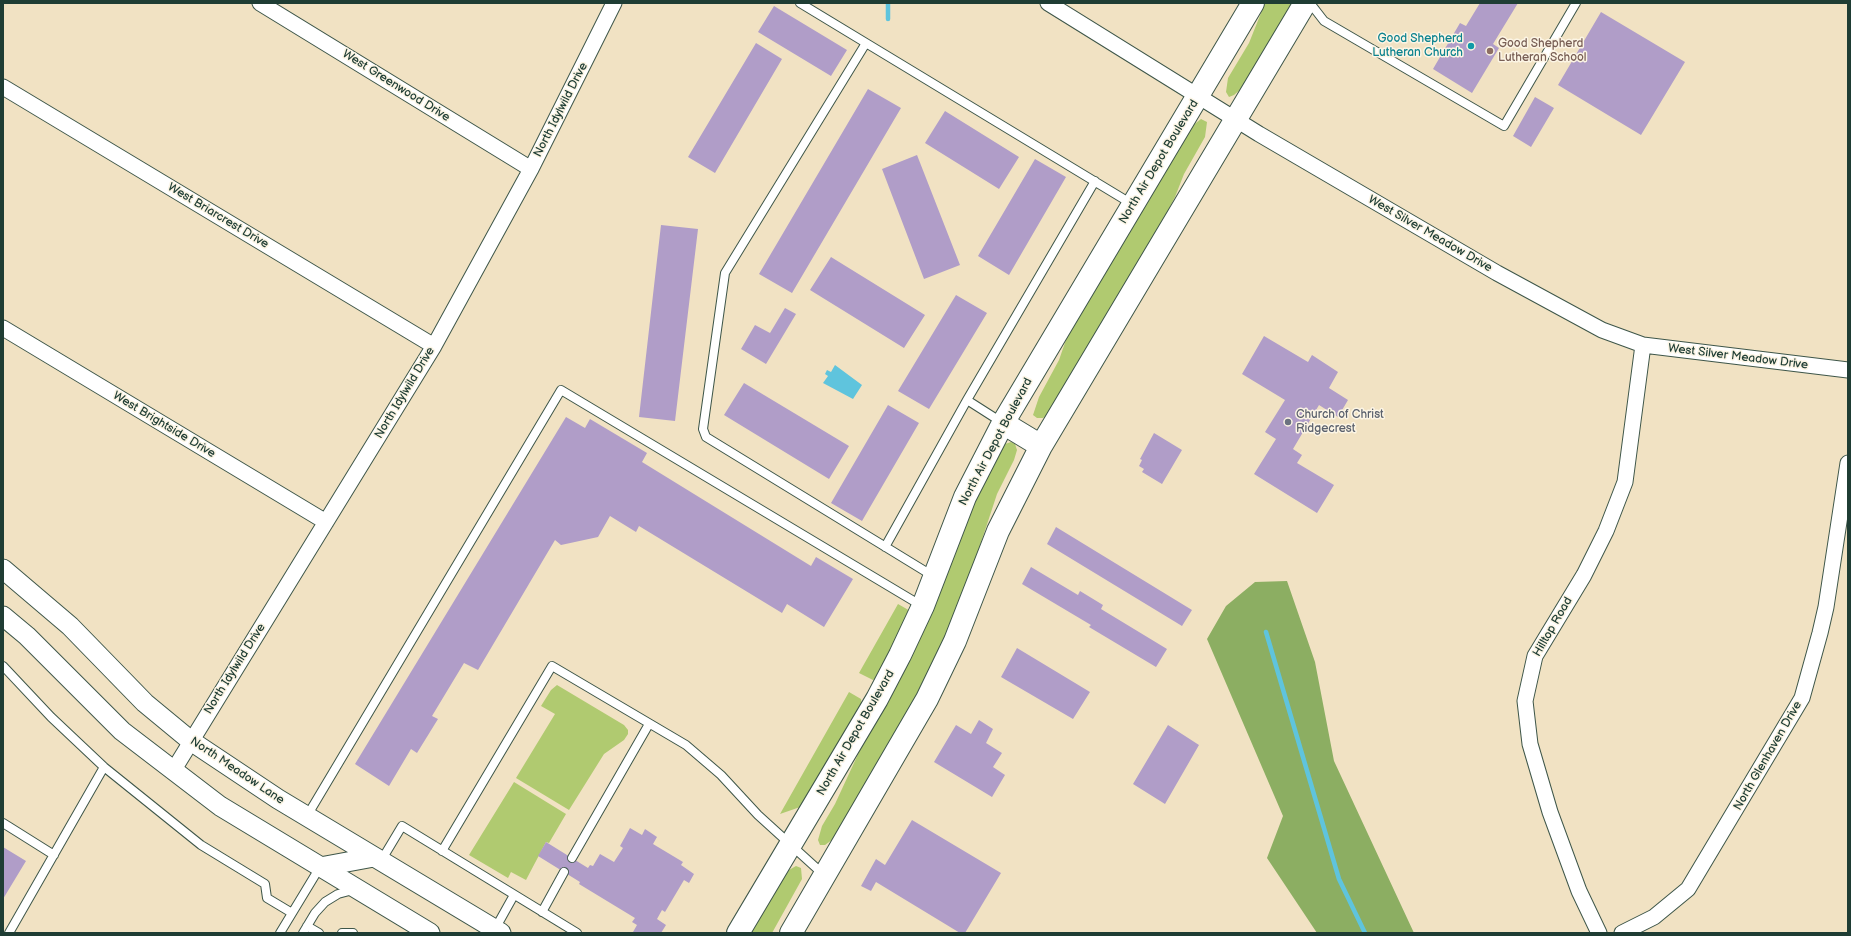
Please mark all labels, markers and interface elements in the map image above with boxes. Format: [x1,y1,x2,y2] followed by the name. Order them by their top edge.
[1372,32,1463,60] place label: Good Shepherd Lutheran Church
[1498,37,1586,65] place label: Good Shepherd Lutheran School
[1466,41,1476,51] marker: Good Shepherd Lutheran Church
[1485,46,1495,56] marker: Good Shepherd Lutheran School
[340,47,452,125] street label: West Greenwood Drive
[531,60,591,160] street label: North Idylwild Drive
[1116,97,1202,227] street label: North Air Depot Boulevard
[165,180,271,252] street label: West Briarcrest Drive
[1365,193,1495,275] street label: West Silver Meadow Drive
[1667,341,1809,373] street label: West Silver Meadow Drive
[372,345,438,441] street label: North Idylwild Drive
[956,376,1036,508] street label: North Air Depot Boulevard
[110,389,218,461] street label: West Brightside Drive
[1296,408,1384,436] place label: Church of Christ Ridgecrest
[1283,417,1293,427] marker: Church of Christ Ridgecrest
[1530,595,1576,659] street label: Hilltop Road
[201,621,269,717] street label: North Idylwild Drive
[814,668,898,798] street label: North Air Depot Boulevard
[1731,699,1805,813] street label: North Glenhaven Drive
[187,734,287,808] street label: North Meadow Lane

